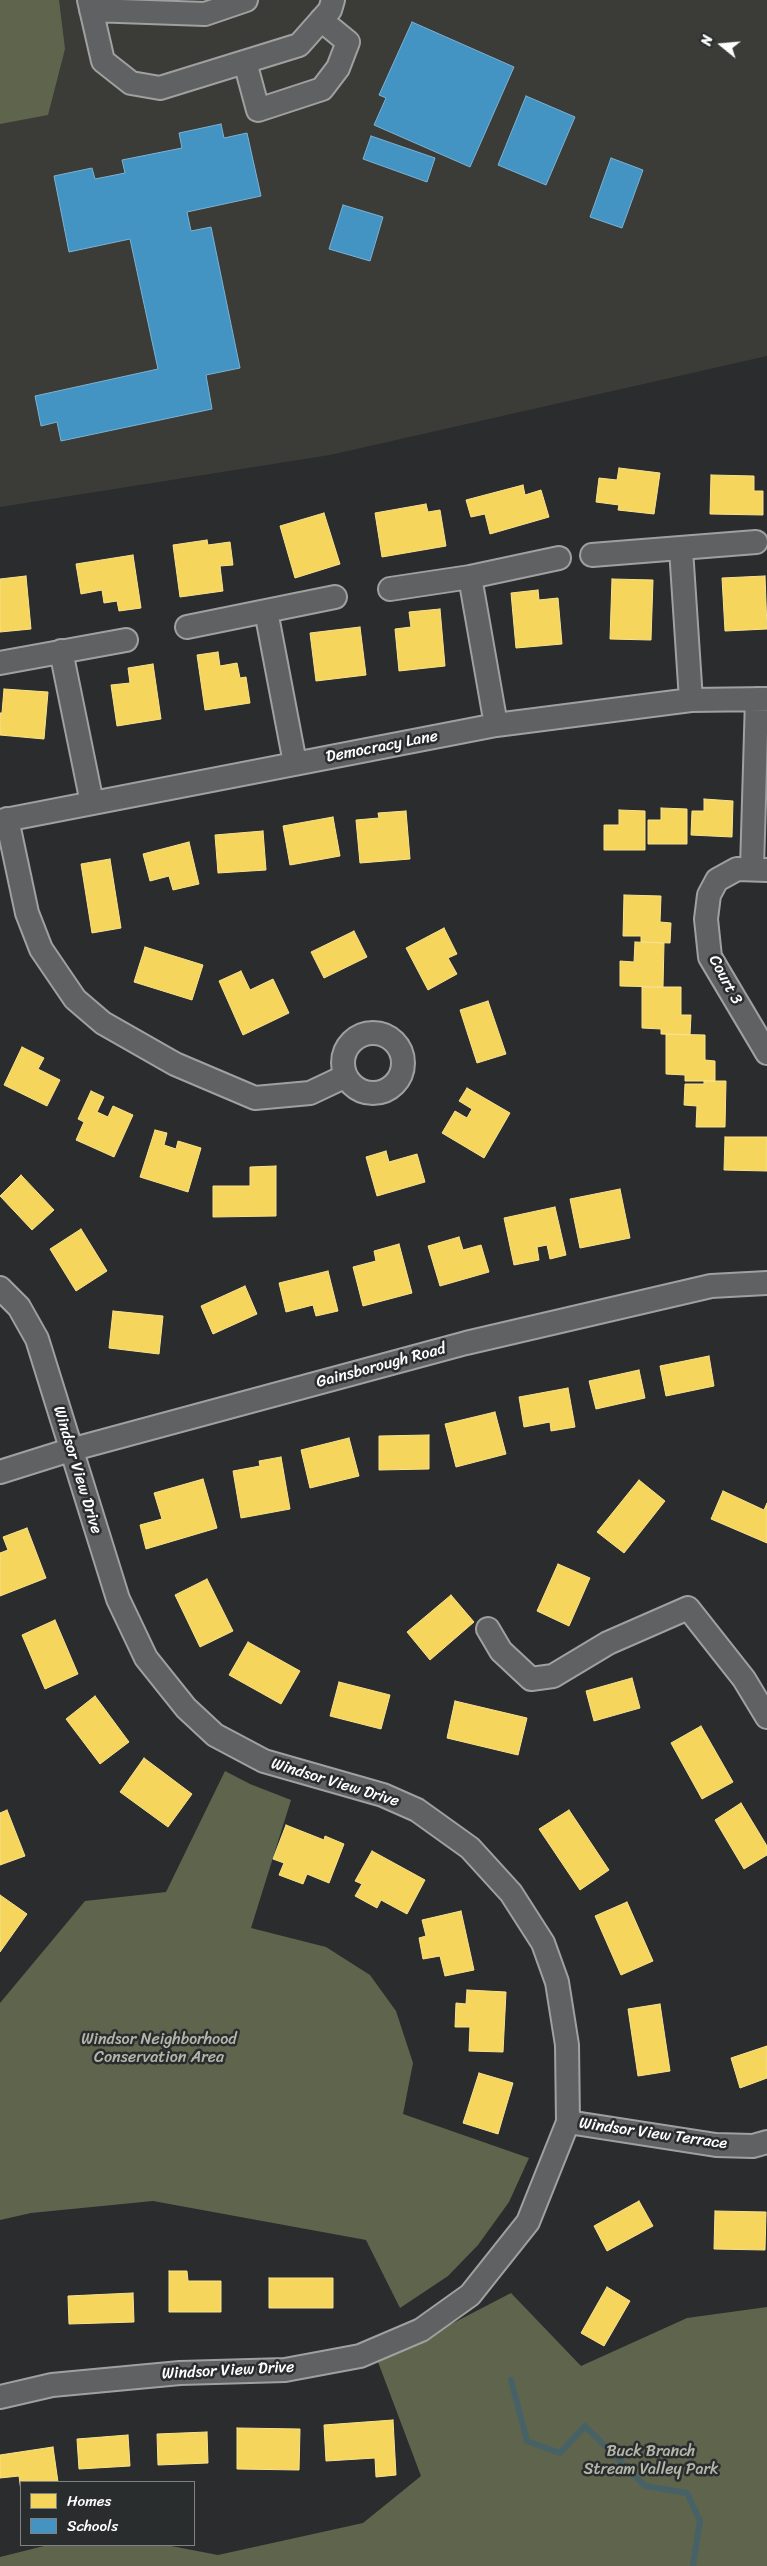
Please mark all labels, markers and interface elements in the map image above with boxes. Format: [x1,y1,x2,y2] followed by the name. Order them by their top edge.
[697,20,747,70] north arrow
[694,32,721,49] text: N
[324,727,440,767] street label: Democracy Lane
[704,952,746,1008] street label: Court 3
[314,1340,448,1392] street label: Gainsborough Road
[48,1404,106,1536] street label: Windsor View Drive
[269,1754,401,1812] street label: Windsor View Drive
[81,2030,237,2068] park label: Windsor Neighborhood Conservation Area
[578,2114,728,2154] street label: Windsor View Terrace
[161,2358,295,2384] street label: Windsor View Drive
[583,2442,719,2480] park label: Buck Branch Stream Valley Park
[20,2481,195,2546] legend
[67,2488,111,2514] text: Homes
[67,2513,118,2539] text: Schools

